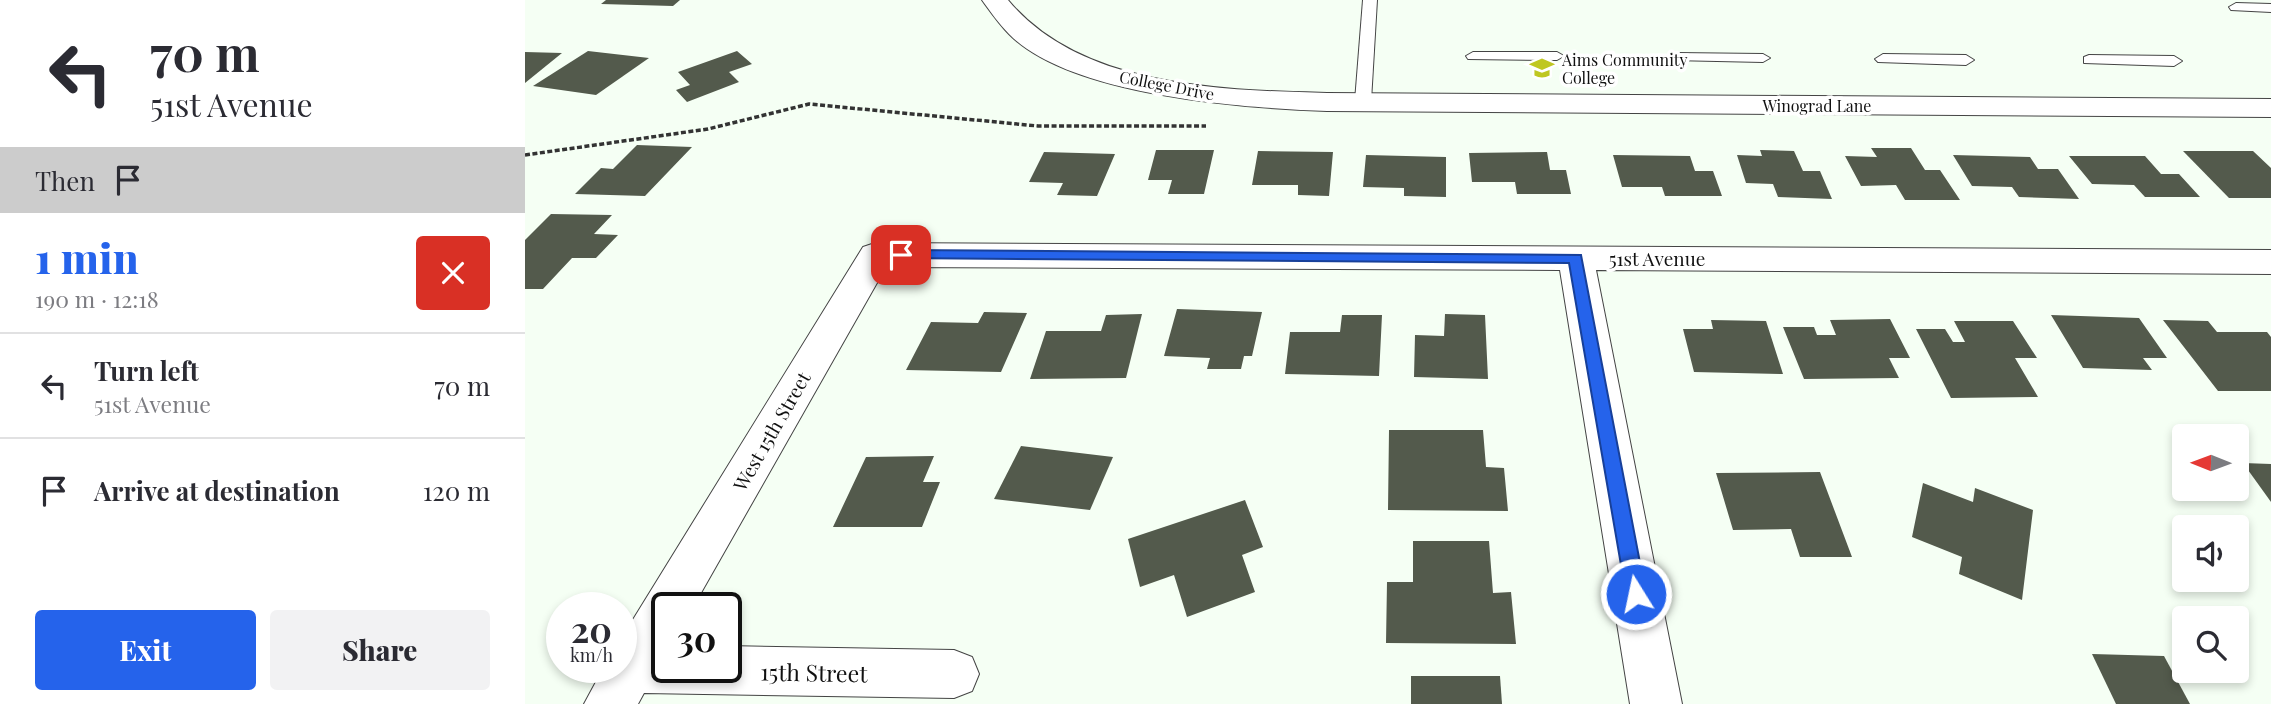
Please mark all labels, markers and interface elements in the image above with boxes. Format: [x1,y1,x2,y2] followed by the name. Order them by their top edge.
[150,19,260,84] text: 70 m
[35,28,126,119] icon: left
[1561,49,1688,88] place label: Aims Community College
[1528,54,1556,82] school or university icon: Aims Community College
[1118,66,1216,104] street label: College Drive
[150,82,313,125] text: 51st Avenue
[1762,95,1871,116] street label: Winograd Lane
[109,161,147,199] icon: arrive
[35,163,95,198] text: Then
[871,225,931,285] pin
[35,229,139,285] text: 1 min
[416,236,490,310] button: close
[882,236,920,274] icon: arrive
[1609,245,1705,271] street label: 51st Avenue
[35,283,159,314] text: 190 m · 12:18
[94,353,199,388] text: Turn left
[726,366,816,496] street label: West 15th Street
[35,367,73,405] icon: left
[434,368,490,403] text: 70 m
[94,388,211,419] text: 51st Avenue
[2172,424,2249,500] north arrow
[2172,424,2249,683] map controls
[35,472,73,510] icon: arrive
[94,473,340,508] text: Arrive at destination
[423,473,490,508] text: 120 m
[2172,515,2249,592] button: sound
[1599,557,1673,631] position arrow
[651,592,742,683] speed limit sign: 30
[571,605,612,652] text: 20
[2172,606,2249,683] button: search
[35,610,256,690] button: Exit
[270,610,490,690] button: Share
[570,643,613,667] text: km/h
[760,656,869,688] street label: 15th Street

